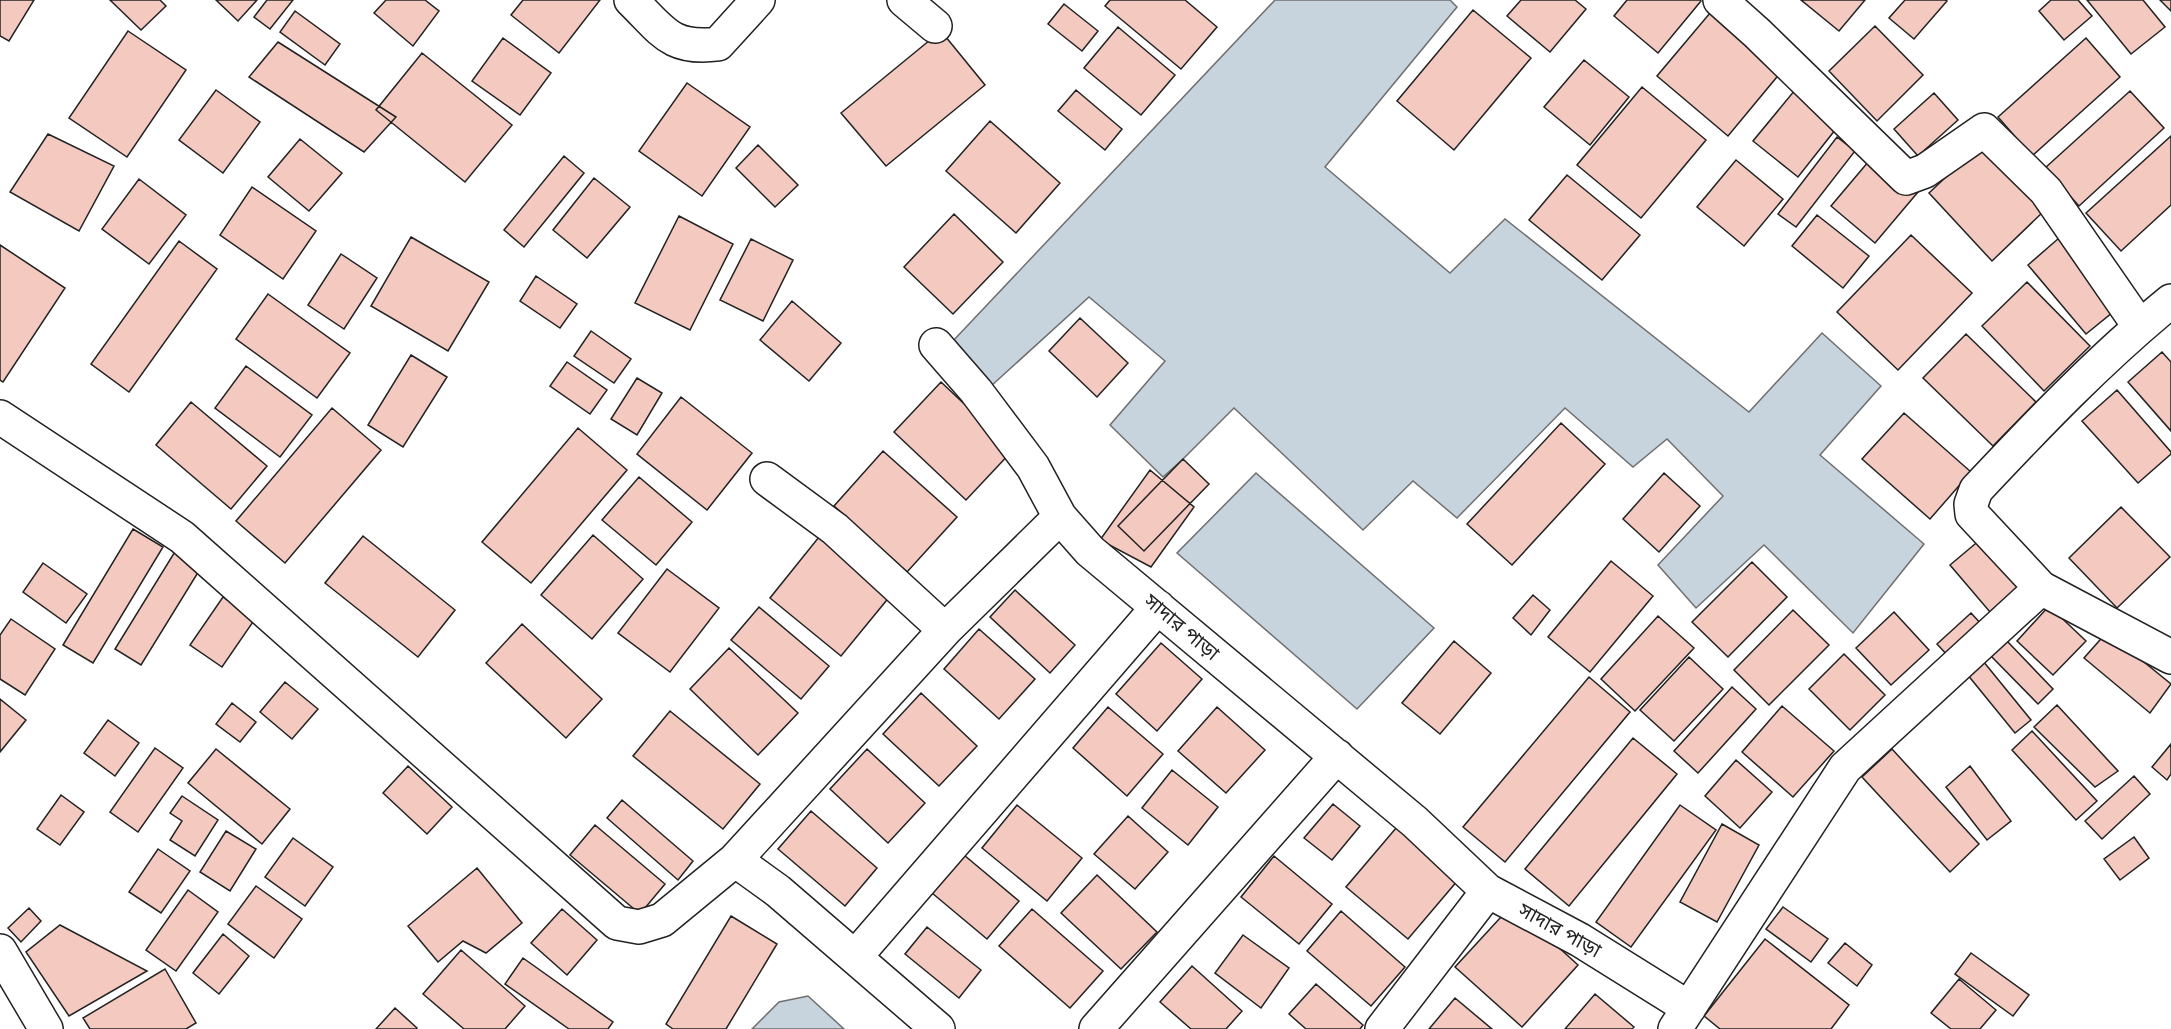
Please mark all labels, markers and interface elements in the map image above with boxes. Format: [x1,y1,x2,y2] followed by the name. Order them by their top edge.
[1138,587,1226,666] street label: সাদার পাড়া
[1513,895,1607,964] street label: সাদার পাড়া

